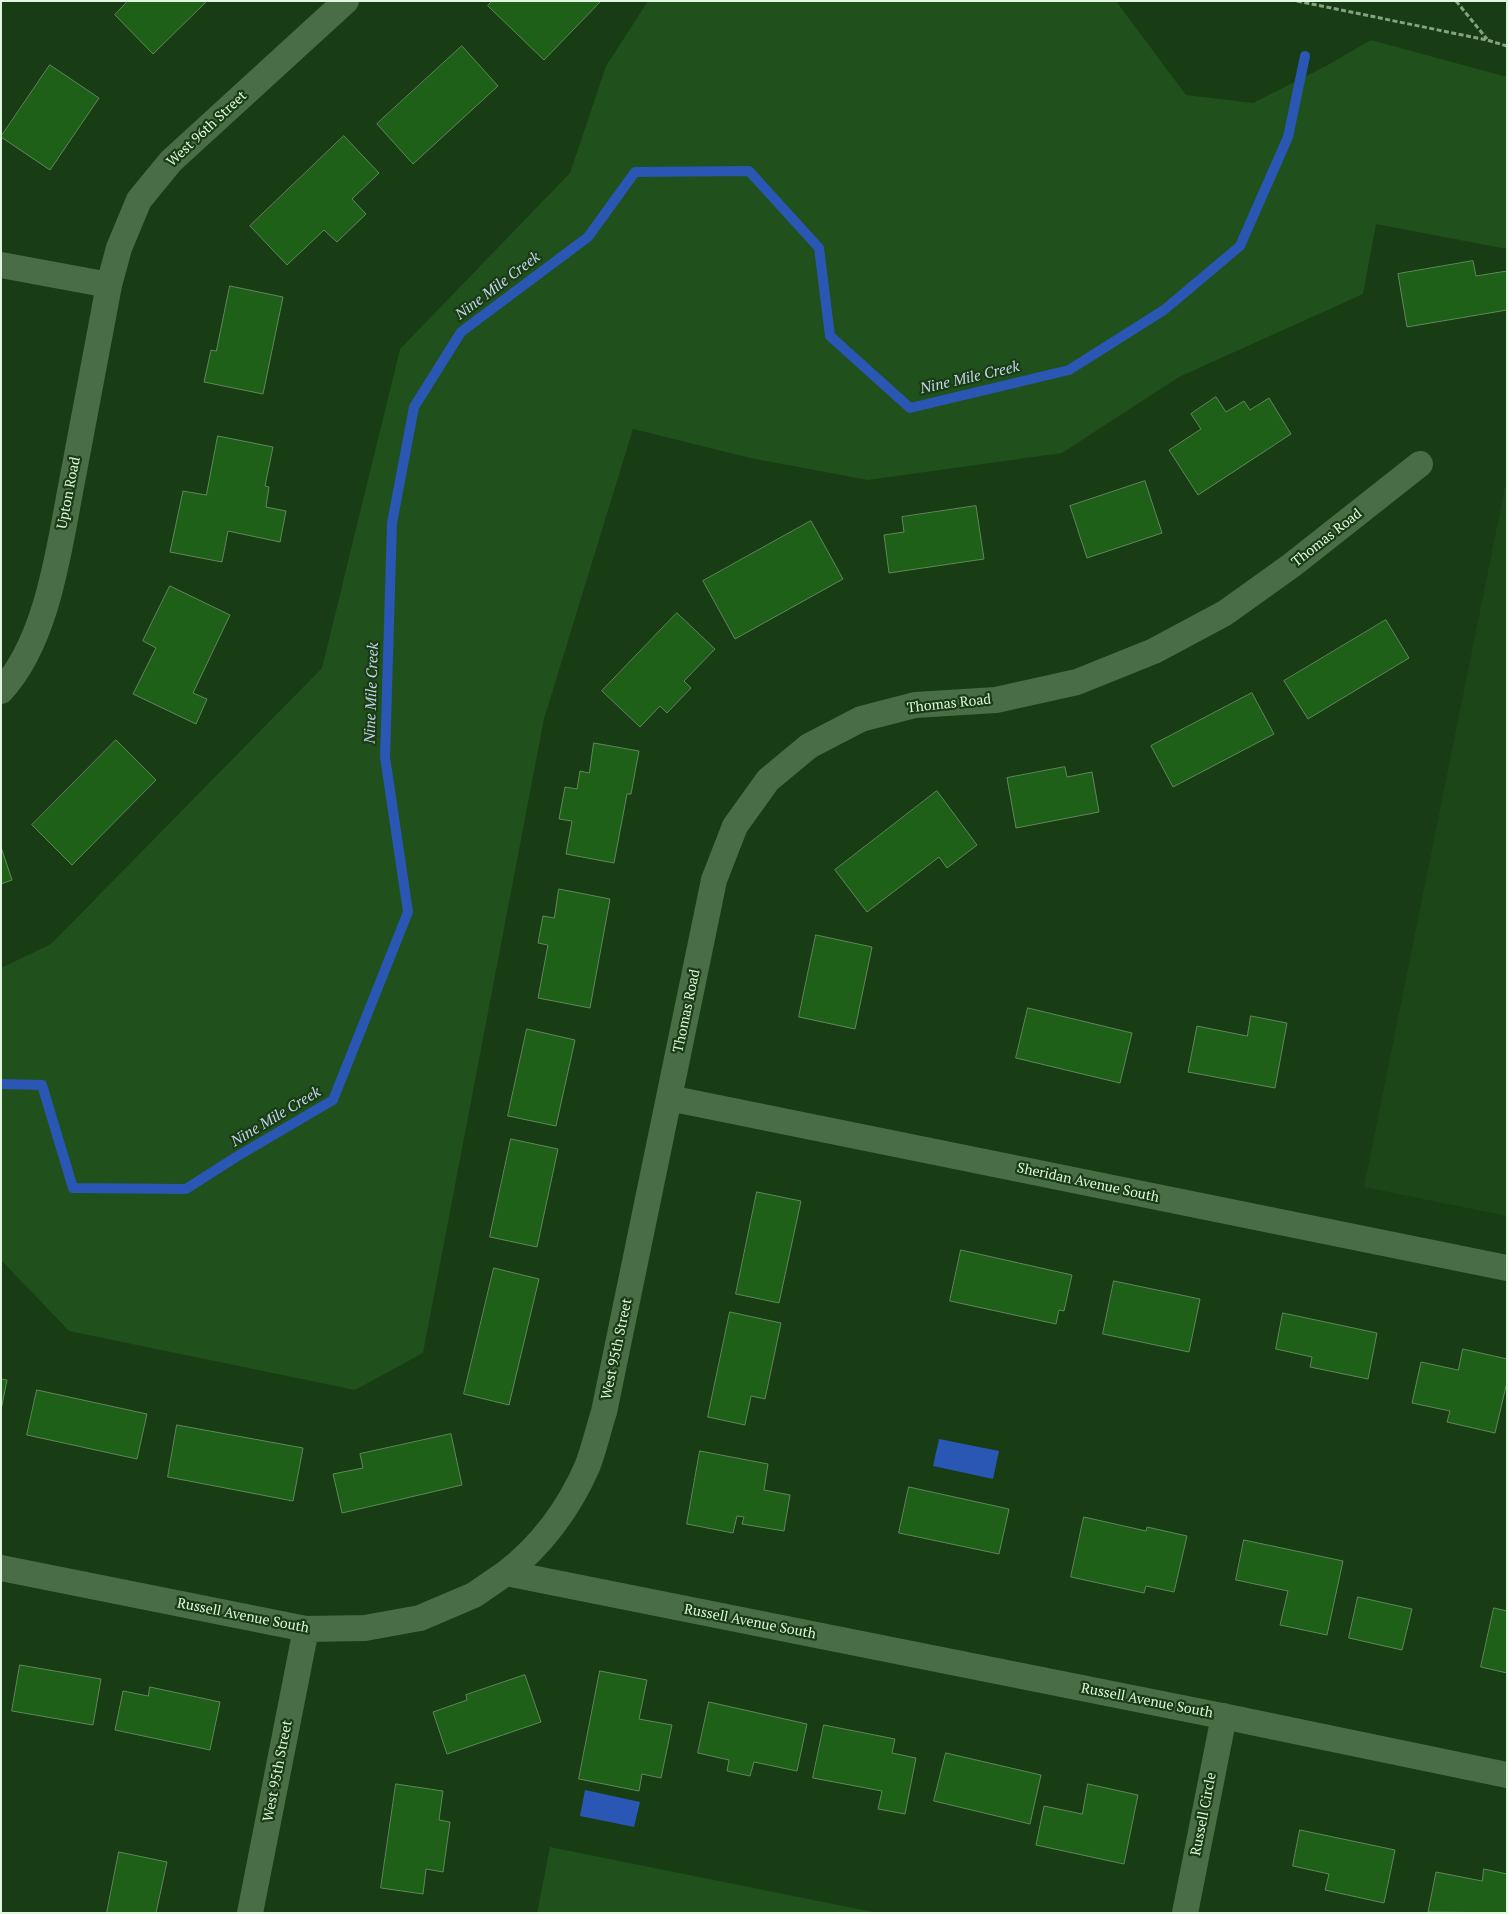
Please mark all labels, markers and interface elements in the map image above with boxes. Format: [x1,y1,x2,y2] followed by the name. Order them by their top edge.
[164,88,250,170] street label: West 96th Street
[452,248,544,324] water label: Nine Mile Creek
[919,358,1021,398] water label: Nine Mile Creek
[54,456,84,530] street label: Upton Road
[1289,505,1365,571] street label: Thomas Road
[361,642,383,744] water label: Nine Mile Creek
[906,691,992,717] street label: Thomas Road
[670,968,704,1054] street label: Thomas Road
[228,1083,324,1151] water label: Nine Mile Creek
[1015,1160,1161,1206] street label: Sheridan Avenue South
[598,1297,636,1401] street label: West 95th Street
[176,1595,310,1637] street label: Russell Avenue South
[683,1601,817,1643] street label: Russell Avenue South
[1080,1680,1214,1722] street label: Russell Avenue South
[260,1719,296,1823] street label: West 95th Street
[1188,1771,1220,1857] street label: Russell Circle

